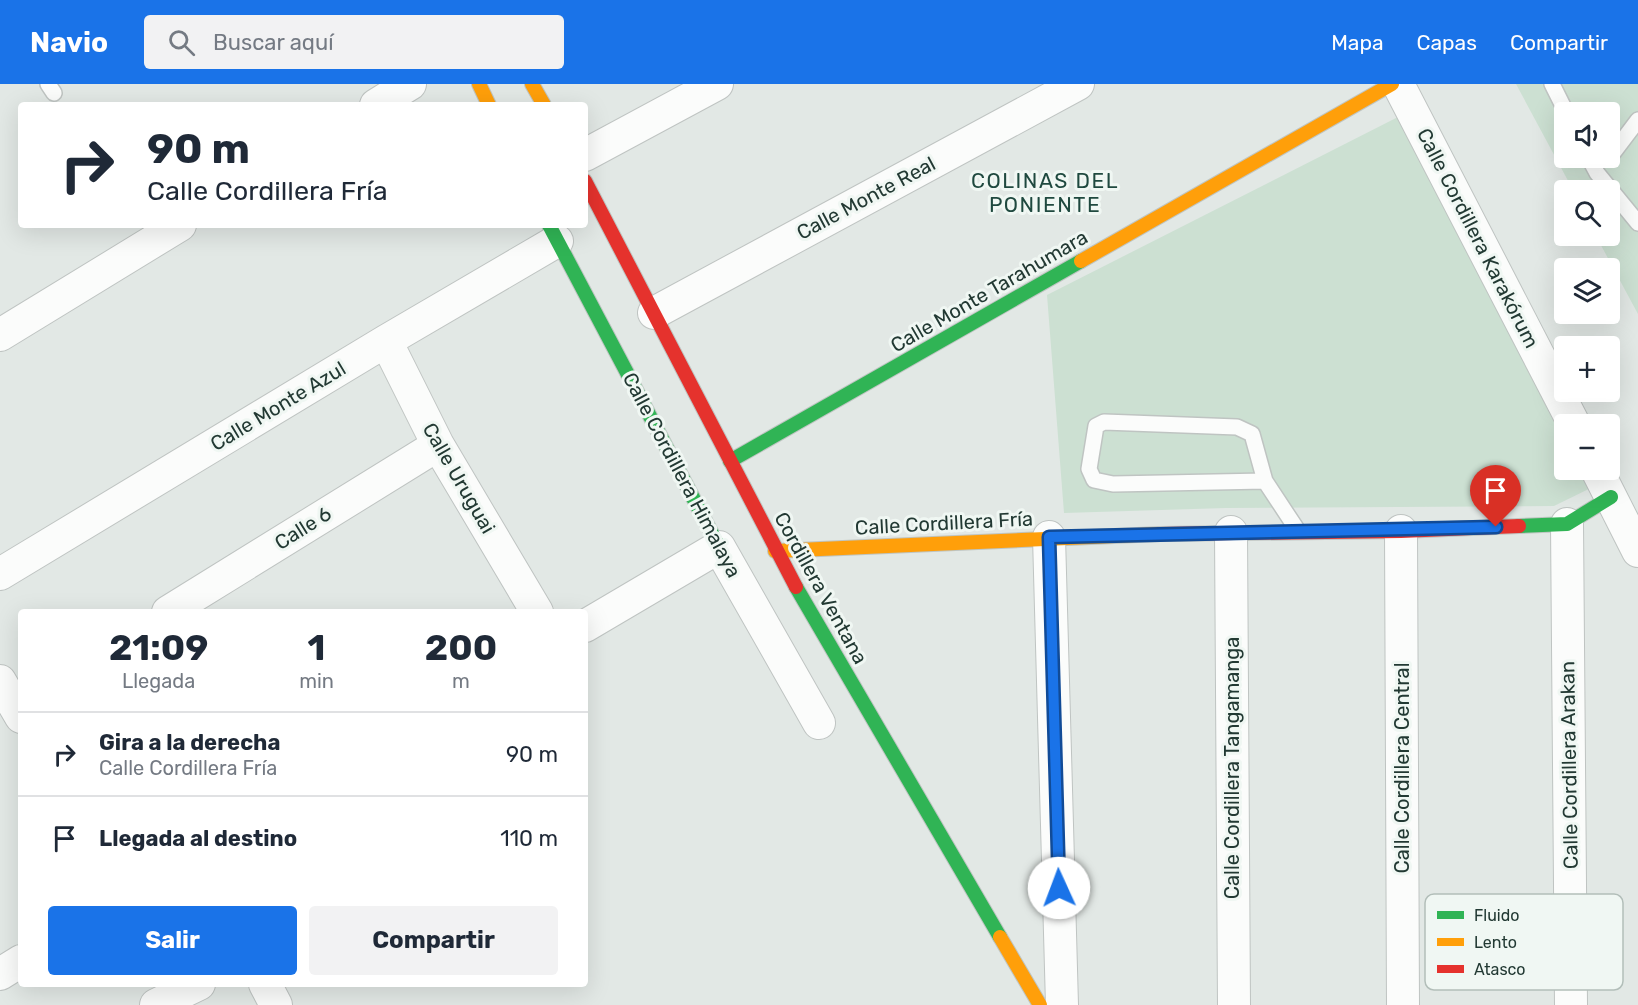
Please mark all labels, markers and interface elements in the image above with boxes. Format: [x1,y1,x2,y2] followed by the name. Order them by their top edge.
[144,15,564,69] search box
[30,26,108,59] text: Navio
[165,26,198,59] icon: search
[213,29,334,56] text: Buscar aquí
[1331,30,1384,55] text: Mapa
[1417,30,1477,55] text: Capas
[1510,30,1608,55] text: Compartir
[1554,102,1620,480] map controls
[1554,102,1620,168] button: sound
[147,124,250,174] text: 90 m
[1412,124,1544,352] street label: Calle Cordillera Karakórum
[48,126,126,204] icon: right
[793,151,939,245] street label: Calle Monte Real
[971,168,1119,217] district label: COLINAS DEL PONIENTE
[147,175,388,207] text: Calle Cordillera Fría
[1554,180,1620,246] button: search
[886,225,1092,357] street label: Calle Monte Tarahumara
[1554,258,1620,324] button: layers
[1554,336,1620,402] button: +
[206,356,350,456] street label: Calle Monte Azul
[618,368,746,582] street label: Calle Cordillera Himalaya
[1554,414,1620,480] button: −
[418,418,500,538] street label: Calle Uruguai
[1470,465,1521,527] pin
[1479,474,1512,507] icon: arrive
[270,501,336,555] street label: Calle 6
[854,506,1034,540] street label: Calle Cordillera Fría
[769,508,873,668] street label: Cordillera Ventana
[109,626,208,669] text: 21:09
[308,626,325,669] text: 1
[425,626,497,669] text: 200
[1220,637,1244,899] street label: Calle Cordillera Tangamanga
[1555,661,1583,869] street label: Calle Cordillera Arakan
[1390,662,1414,874] street label: Calle Cordillera Central
[122,669,195,693] text: Llegada
[299,669,334,693] text: min
[452,669,470,693] text: m
[99,729,280,756] text: Gira a la derecha
[48,738,81,771] icon: right
[506,741,558,768] text: 90 m
[99,756,277,780] text: Calle Cordillera Fría
[48,822,81,855] icon: arrive
[99,825,297,852] text: Llegada al destino
[500,825,558,852] text: 110 m
[1027,856,1091,920] position arrow
[1425,894,1623,990] legend
[48,906,297,975] button: Salir
[309,906,558,975] button: Compartir
[1474,906,1519,925] text: Fluido
[1474,933,1517,952] text: Lento
[1474,960,1526,979] text: Atasco

